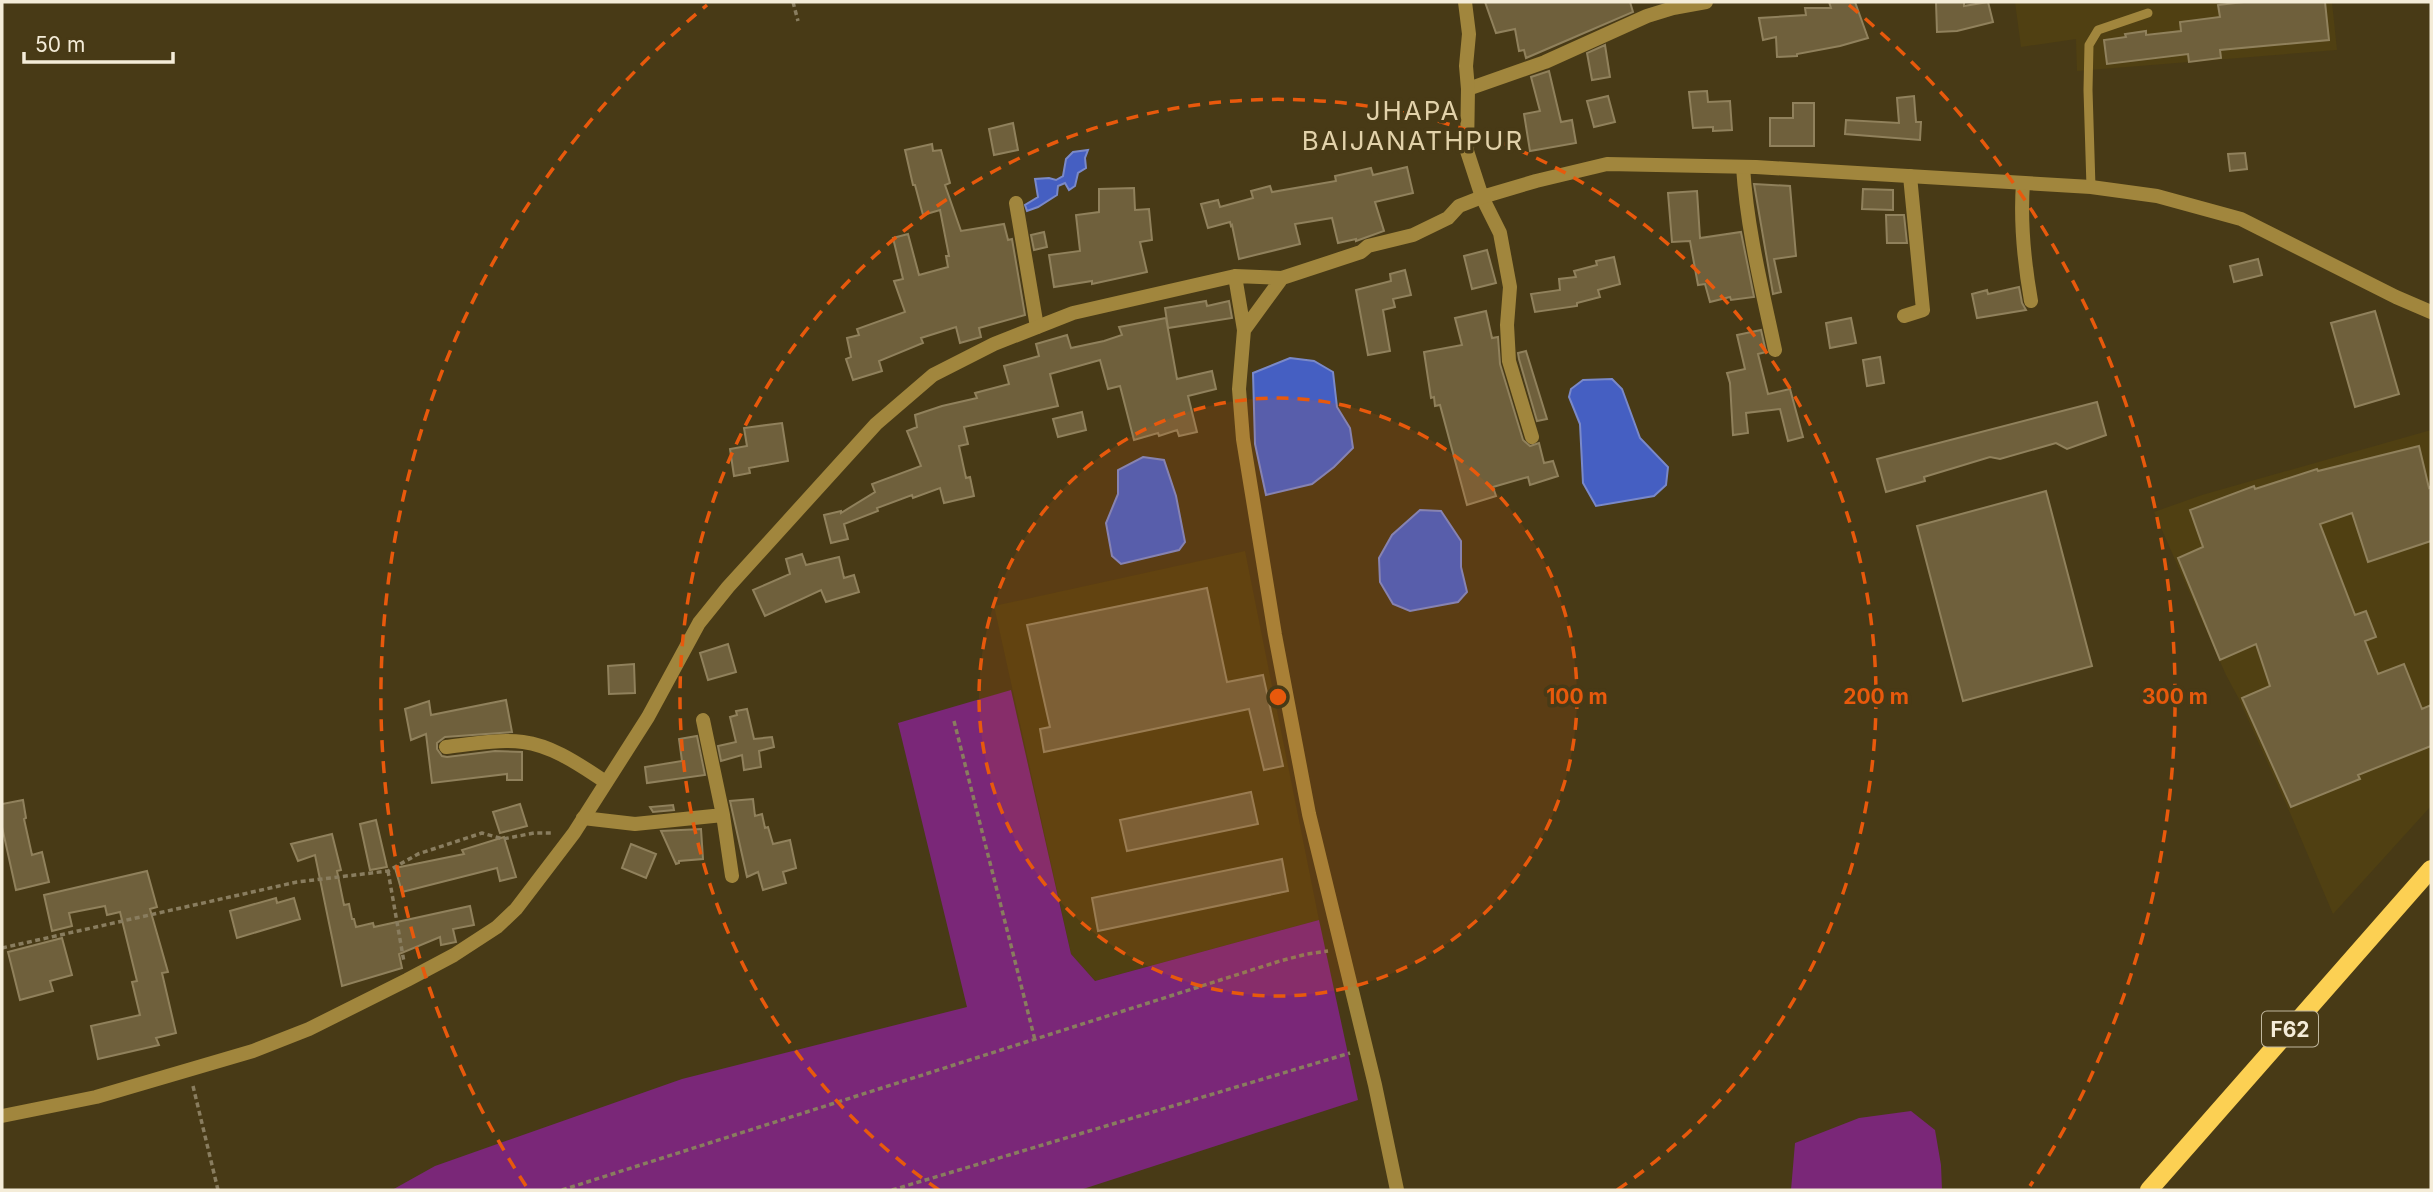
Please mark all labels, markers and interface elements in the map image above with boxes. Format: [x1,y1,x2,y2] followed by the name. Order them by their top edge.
[24,21,173,65] scale bar
[35,32,85,57] text: 50 m
[1302,95,1524,156] district label: JHAPA BAIJANATHPUR
[1546,684,1608,709] text: 100 m
[1843,684,1909,709] text: 200 m
[2142,684,2208,709] text: 300 m
[1266,685,1290,709] centre of rings
[2262,1012,2318,1046] road number: F62

